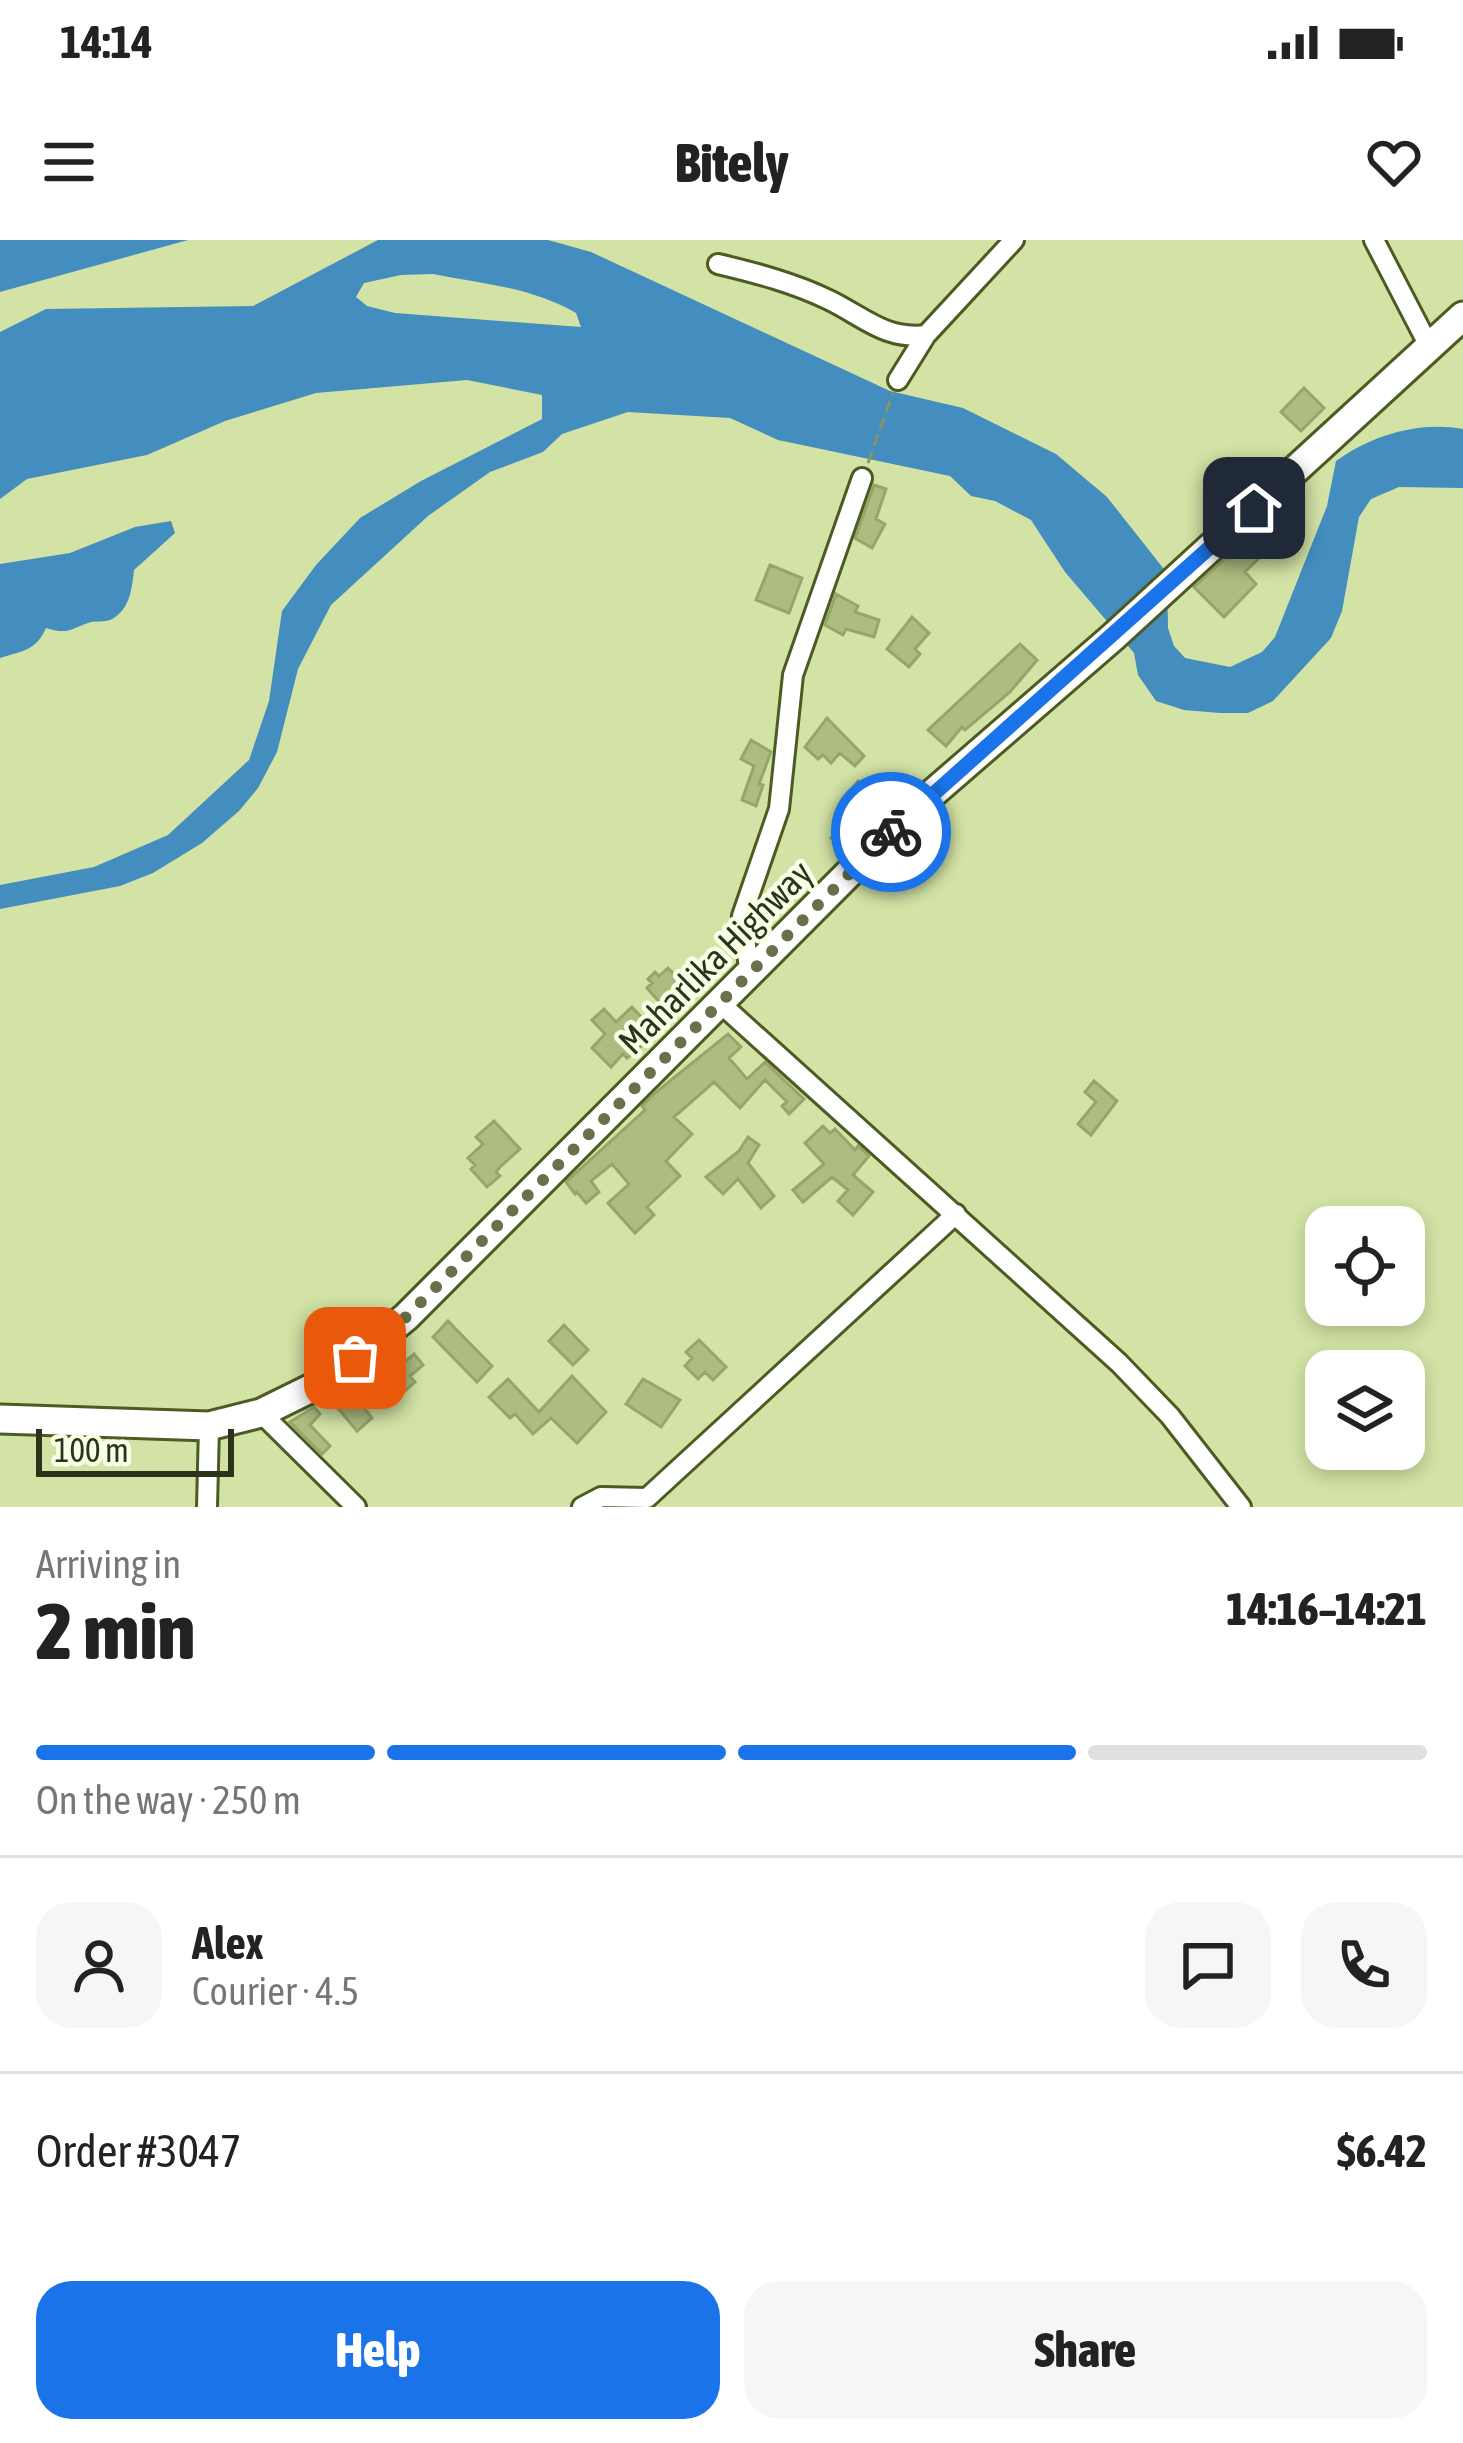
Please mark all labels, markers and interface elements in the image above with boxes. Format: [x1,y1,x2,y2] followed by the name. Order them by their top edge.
[60,16,153,68] text: 14:14
[36,129,102,195] icon: menu
[1361,129,1427,195] icon: heart
[675,132,788,193] text: Bitely
[1203,457,1305,559] pin
[1221,475,1287,541] icon: home
[831,772,951,892] courier
[858,799,924,865] icon: bike
[610,852,820,1062] street label: Maharlika Highway
[1305,1206,1425,1470] map controls
[1305,1206,1425,1326] button: locate
[304,1307,406,1409] pin
[322,1325,388,1391] icon: bag
[1305,1350,1425,1470] button: layers
[36,1423,234,1476] scale bar
[54,1431,129,1469] text: 100 m
[36,1542,181,1586] text: Arriving in
[1226,1583,1427,1635] text: 14:16–14:21
[36,1586,195,1676] text: 2 min
[36,1778,301,1822] text: On the way · 250 m
[36,1902,162,2028] button: person
[1145,1902,1271,2028] button: chat
[1301,1902,1427,2028] button: phone
[192,1917,264,1969] text: Alex
[192,1969,359,2013] text: Courier · 4.5
[36,2125,241,2177] text: Order #3047
[1337,2125,1427,2177] text: $6.42
[36,2281,720,2419] button: Help
[744,2281,1427,2419] button: Share

